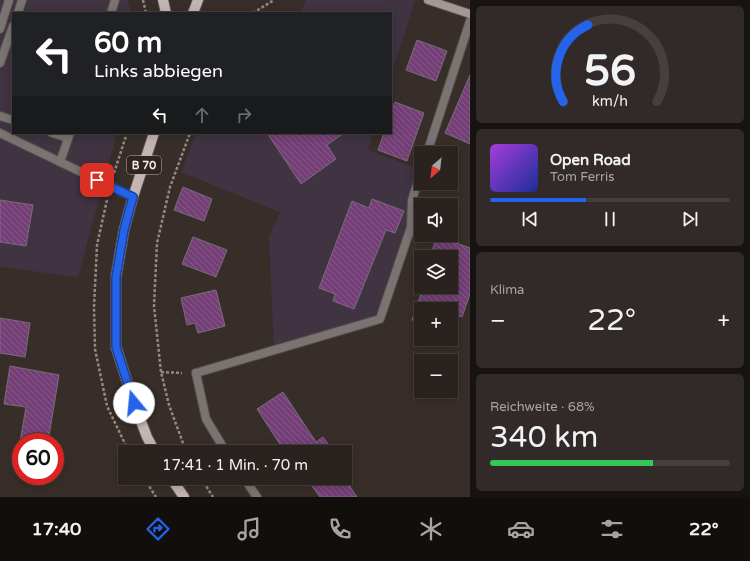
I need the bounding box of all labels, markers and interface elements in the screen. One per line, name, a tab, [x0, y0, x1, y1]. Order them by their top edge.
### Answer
text: 60 m	[94, 26, 162, 60]
icon: left	[28, 28, 80, 80]
text: 56	[584, 47, 636, 97]
text: Links abbiegen	[94, 60, 223, 82]
text: km/h	[592, 93, 628, 110]
icon: left	[149, 104, 171, 126]
icon: ahead	[191, 104, 213, 126]
icon: right	[233, 104, 255, 126]
north arrow	[414, 146, 458, 190]
map controls	[414, 146, 458, 398]
text: Open Road	[550, 151, 631, 169]
road number: B 70	[127, 156, 161, 174]
pin	[80, 163, 114, 197]
icon: arrive	[86, 169, 108, 191]
text: Tom Ferris	[550, 169, 614, 185]
button: sound	[414, 198, 458, 242]
icon: previous	[519, 208, 541, 230]
icon: pause	[599, 208, 621, 230]
icon: next	[679, 208, 701, 230]
button: layers	[414, 250, 458, 294]
text: Klima	[490, 282, 524, 298]
button: +	[414, 302, 458, 346]
text: 22°	[587, 302, 636, 339]
text: −	[490, 308, 506, 334]
text: +	[718, 308, 730, 334]
button: −	[414, 354, 458, 398]
position arrow	[113, 382, 155, 424]
text: Reichweite · 68%	[490, 399, 595, 415]
text: 340 km	[490, 419, 598, 456]
speed limit sign: 60	[12, 433, 64, 485]
text: 17:41 · 1 Min. · 70 m	[162, 456, 308, 474]
icon: directions	[144, 515, 172, 543]
icon: music	[235, 515, 263, 543]
icon: phone	[326, 515, 354, 543]
icon: climate	[417, 515, 445, 543]
icon: car	[507, 515, 535, 543]
icon: filters	[598, 515, 626, 543]
text: 17:40	[31, 518, 81, 540]
text: 22°	[689, 518, 719, 540]

